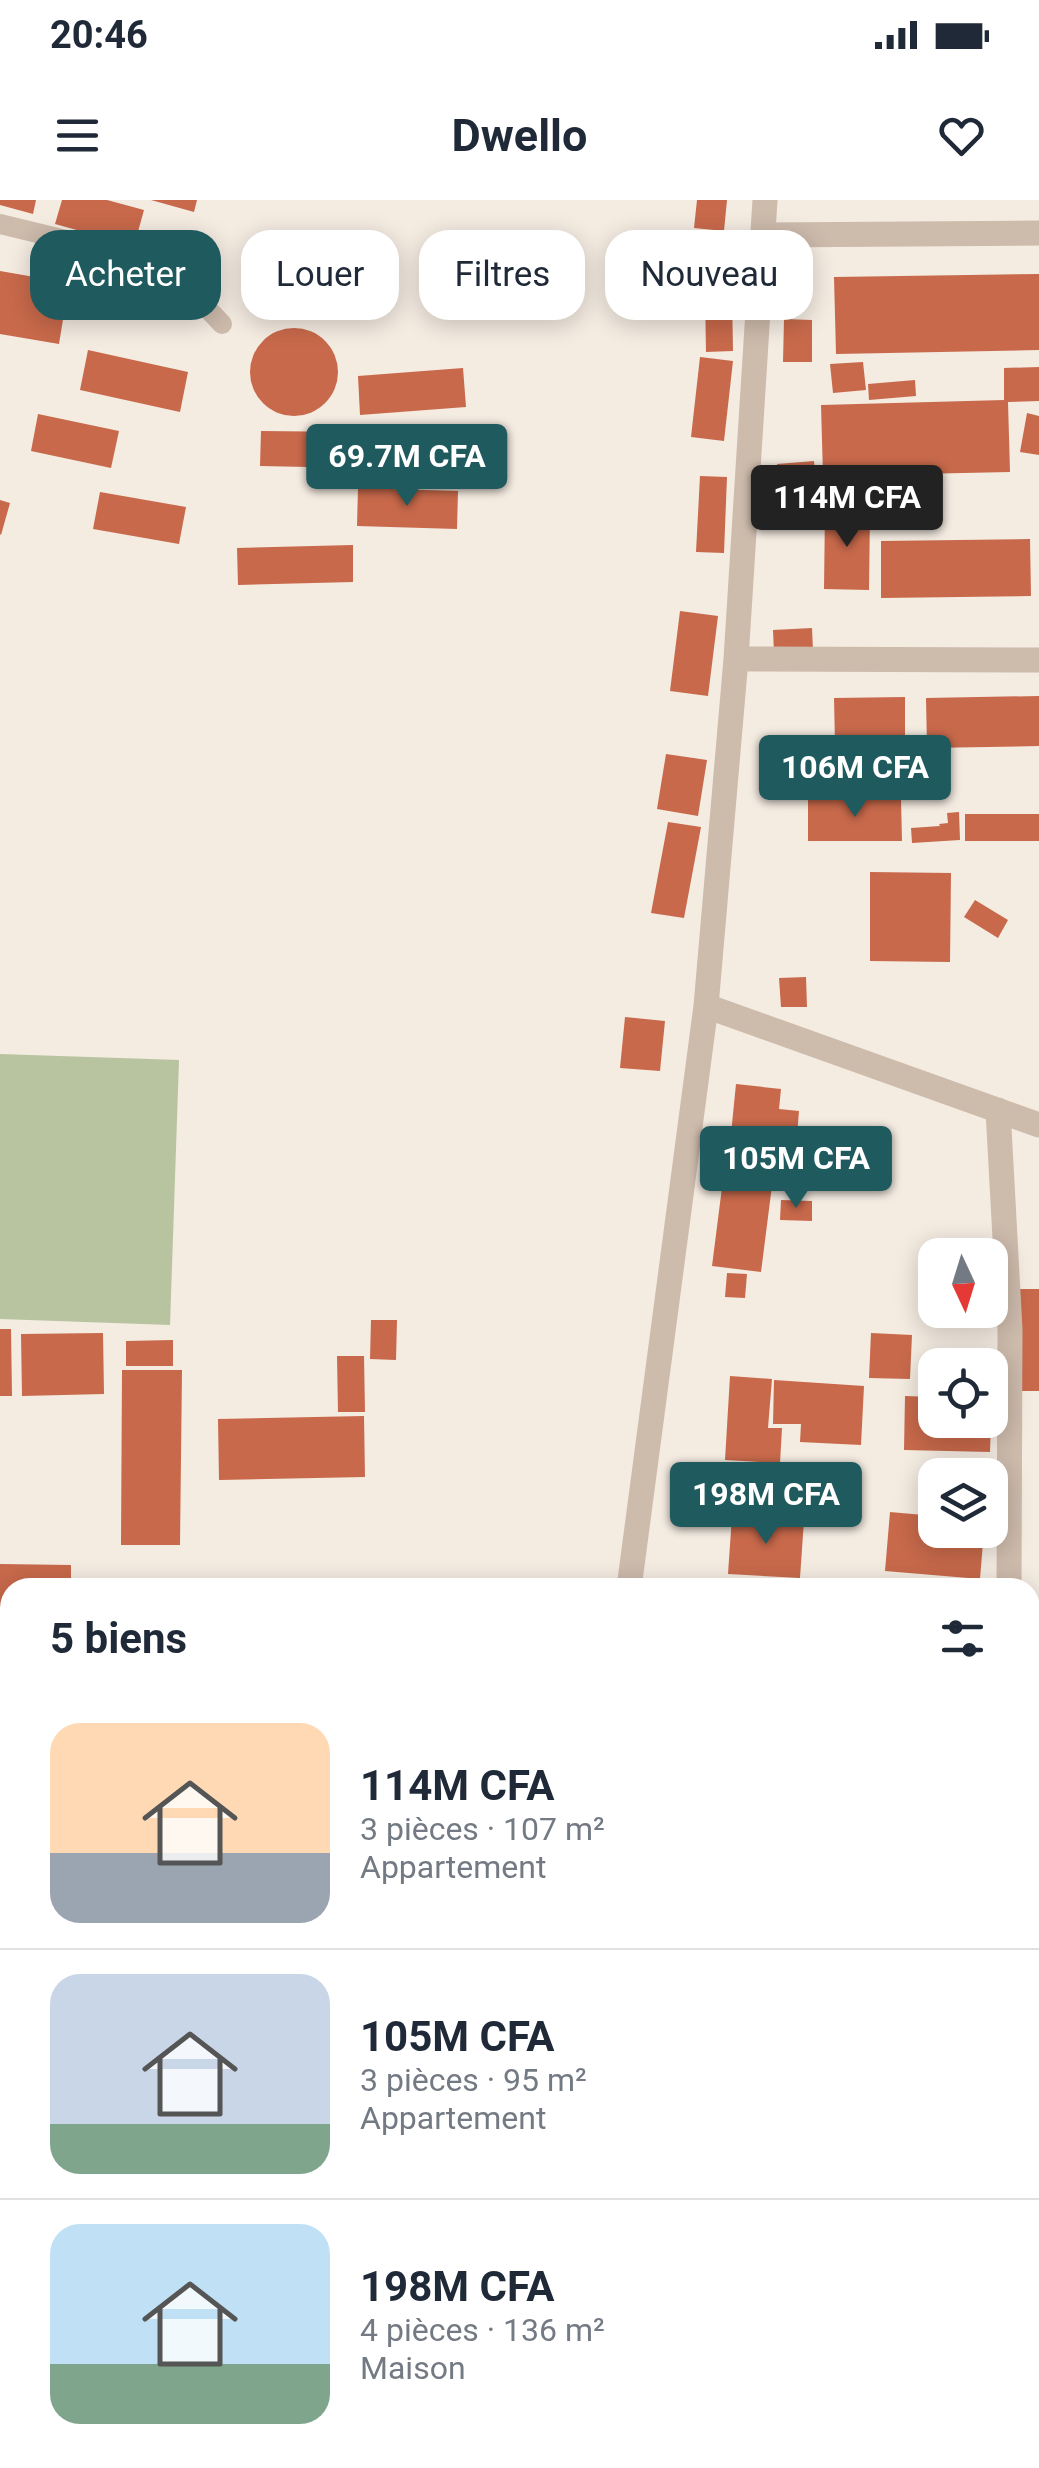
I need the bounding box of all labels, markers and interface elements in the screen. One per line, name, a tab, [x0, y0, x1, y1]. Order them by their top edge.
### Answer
text: 20:46	[50, 13, 148, 57]
icon: menu	[50, 108, 105, 163]
icon: heart	[934, 108, 989, 163]
text: Dwello	[452, 109, 587, 162]
chip: Acheter	[30, 230, 221, 320]
chip: Louer	[241, 230, 399, 320]
chip: Filtres	[419, 230, 585, 320]
chip: Nouveau	[605, 230, 813, 320]
pin: 69.7M CFA	[293, 424, 521, 509]
text: 69.7M CFA	[328, 437, 486, 475]
pin: 114M CFA	[744, 465, 950, 550]
text: 114M CFA	[773, 478, 921, 516]
pin: 106M CFA	[752, 735, 958, 820]
text: 106M CFA	[781, 748, 929, 786]
pin: 105M CFA	[693, 1126, 899, 1211]
text: 105M CFA	[722, 1139, 870, 1177]
north arrow	[918, 1238, 1008, 1328]
map controls	[918, 1238, 1008, 1548]
button: locate	[918, 1348, 1008, 1438]
button: layers	[918, 1458, 1008, 1548]
pin: 198M CFA	[663, 1462, 869, 1547]
text: 198M CFA	[692, 1475, 840, 1513]
icon: filters	[935, 1611, 990, 1666]
text: 5 biens	[50, 1614, 187, 1663]
text: 114M CFA	[360, 1761, 554, 1810]
icon: home	[130, 1763, 250, 1883]
text: 3 pièces · 107 m²	[360, 1810, 605, 1848]
text: Appartement	[360, 1848, 546, 1886]
text: 105M CFA	[360, 2012, 554, 2061]
icon: home	[130, 2014, 250, 2134]
text: 3 pièces · 95 m²	[360, 2061, 587, 2099]
text: Appartement	[360, 2099, 546, 2137]
text: 198M CFA	[360, 2262, 554, 2311]
icon: home	[130, 2264, 250, 2384]
text: 4 pièces · 136 m²	[360, 2311, 605, 2349]
text: Maison	[360, 2349, 466, 2387]

